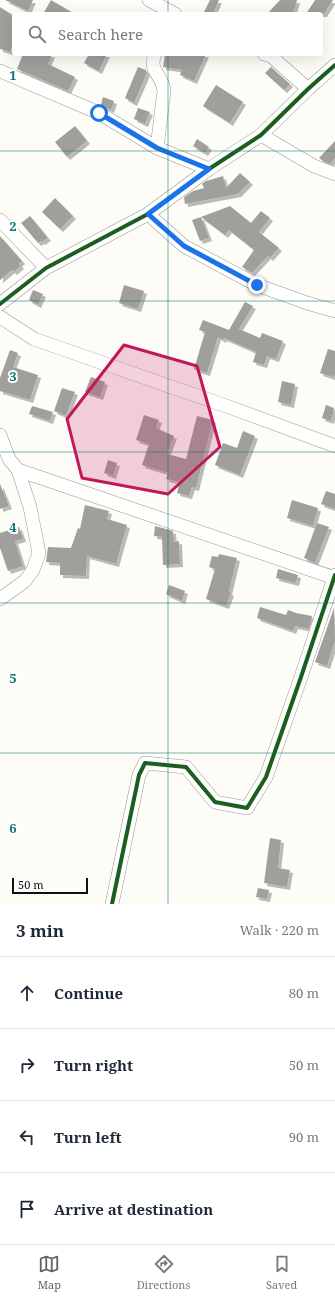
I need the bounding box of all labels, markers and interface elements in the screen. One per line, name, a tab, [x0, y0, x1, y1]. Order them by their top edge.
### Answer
search box	[12, 12, 323, 56]
icon: search	[26, 23, 48, 45]
text: Search here	[58, 24, 143, 44]
text: 1	[9, 66, 17, 84]
route start	[90, 104, 108, 122]
text: 2	[9, 217, 17, 235]
route end	[248, 276, 266, 294]
text: 3	[9, 367, 17, 385]
text: 4	[9, 518, 17, 536]
text: 5	[9, 669, 17, 687]
text: 6	[9, 819, 17, 837]
scale bar	[12, 876, 88, 895]
text: 50 m	[18, 877, 44, 892]
text: 3 min	[16, 919, 64, 942]
text: Walk · 220 m	[240, 921, 319, 939]
icon: ahead	[16, 982, 38, 1004]
text: Continue	[54, 983, 123, 1003]
text: 80 m	[289, 984, 319, 1002]
icon: right	[16, 1054, 38, 1076]
text: Turn right	[54, 1055, 133, 1075]
text: 50 m	[289, 1056, 319, 1074]
icon: left	[16, 1126, 38, 1148]
text: Turn left	[54, 1127, 122, 1147]
text: 90 m	[289, 1128, 319, 1146]
icon: arrive	[16, 1198, 38, 1220]
text: Arrive at destination	[54, 1199, 213, 1219]
tab: Map	[38, 1253, 61, 1292]
tab: Directions	[137, 1253, 190, 1292]
tab: Saved	[266, 1253, 297, 1292]

